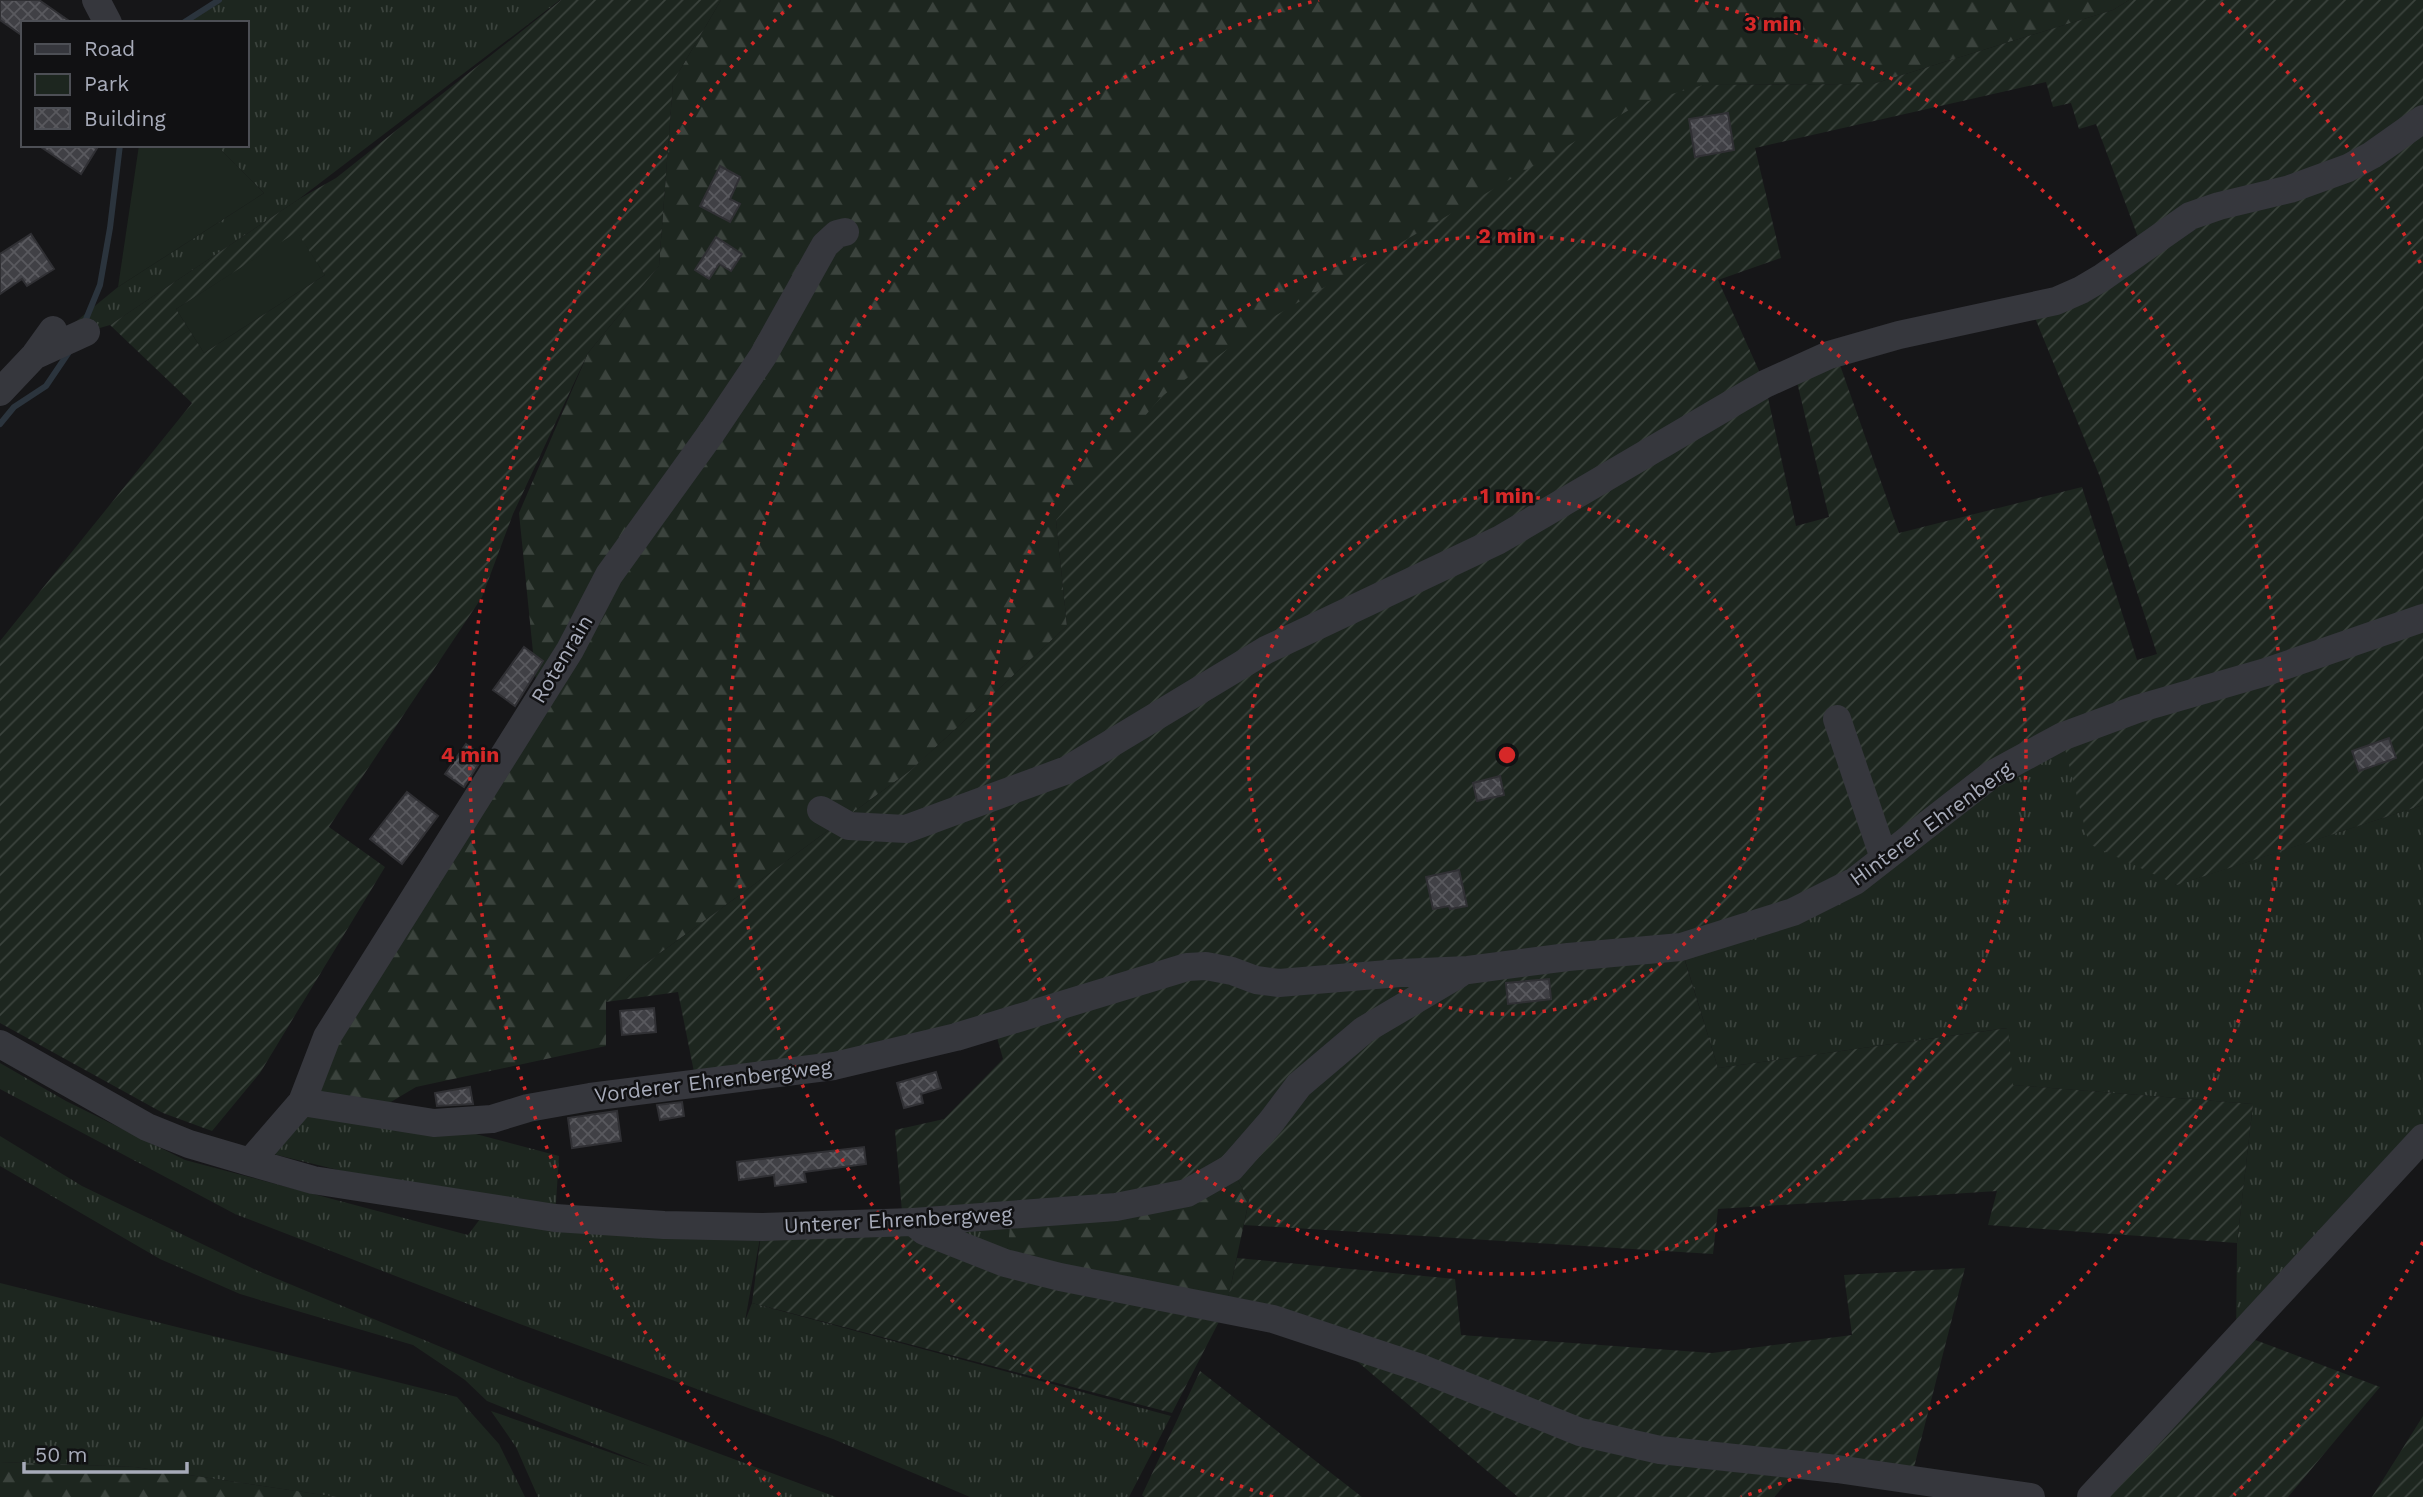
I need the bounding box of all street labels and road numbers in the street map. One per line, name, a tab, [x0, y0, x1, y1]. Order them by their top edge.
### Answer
street label: Rotenrain	[525, 610, 598, 707]
street label: Hinterer Ehrenberg	[1845, 756, 2017, 891]
street label: Vorderer Ehrenbergweg	[593, 1053, 834, 1107]
street label: Unterer Ehrenbergweg	[783, 1201, 1014, 1238]

